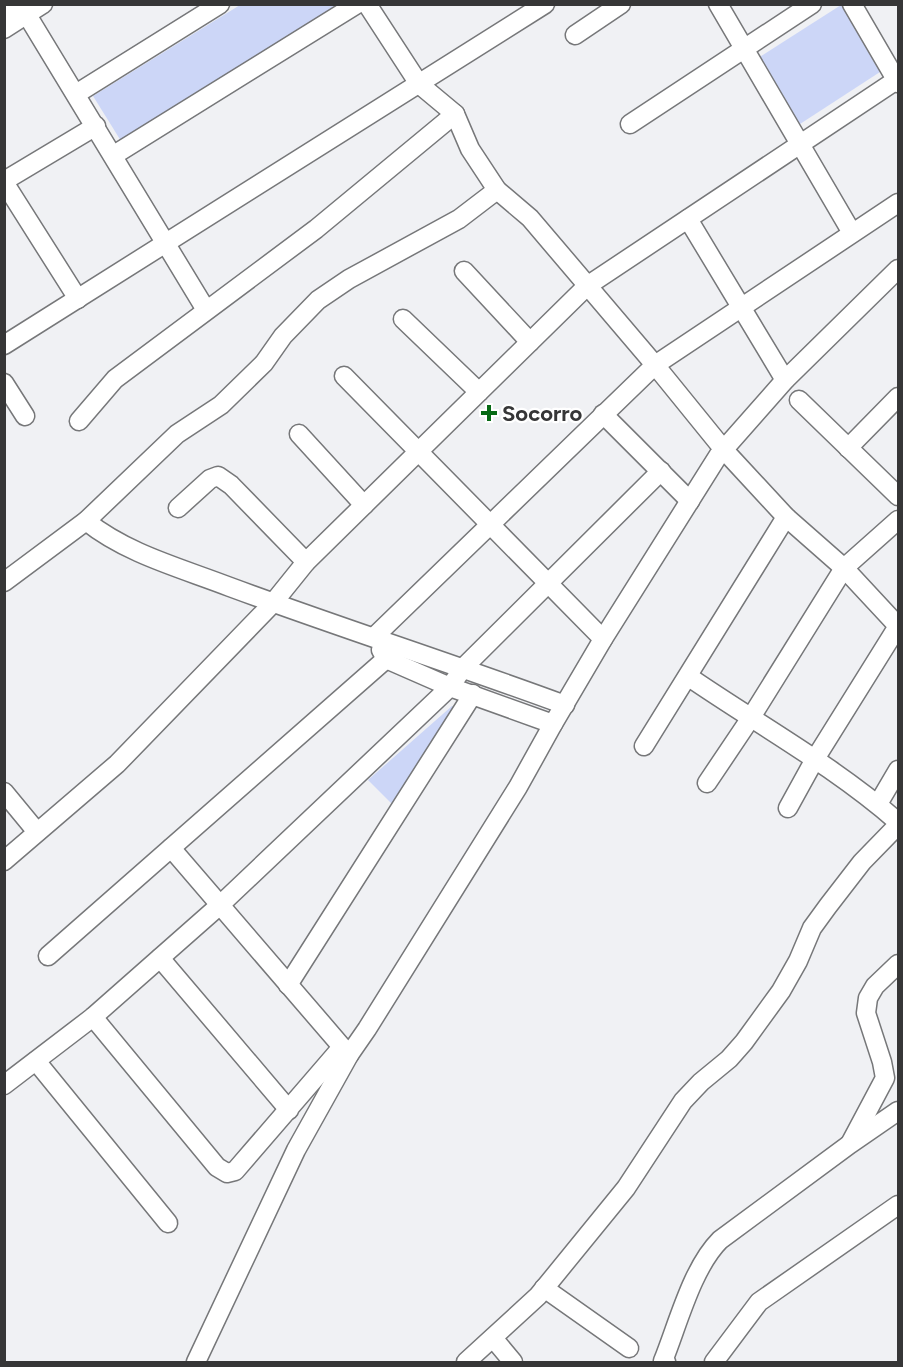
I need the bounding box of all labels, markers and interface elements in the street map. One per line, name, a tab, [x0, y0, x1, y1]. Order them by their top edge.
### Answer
place label: Socorro	[502, 400, 583, 427]
marker: Socorro	[480, 404, 498, 422]

